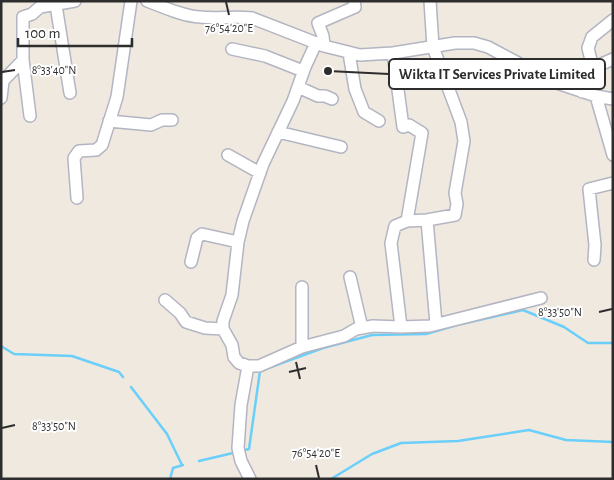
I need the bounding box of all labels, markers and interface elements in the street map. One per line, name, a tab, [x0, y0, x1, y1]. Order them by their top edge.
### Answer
scale bar	[18, 15, 131, 47]
text: 76°54'20"E	[205, 22, 253, 34]
text: 100 m	[25, 26, 60, 41]
callout: Wikta IT Services Private Limited	[389, 59, 605, 89]
text: 8°33'40"N	[32, 64, 76, 76]
text: Wikta IT Services Private Limited	[399, 67, 595, 82]
text: 8°33'50"N	[538, 306, 582, 318]
text: 8°33'50"N	[32, 420, 76, 432]
text: 76°54'20"E	[292, 447, 340, 459]

